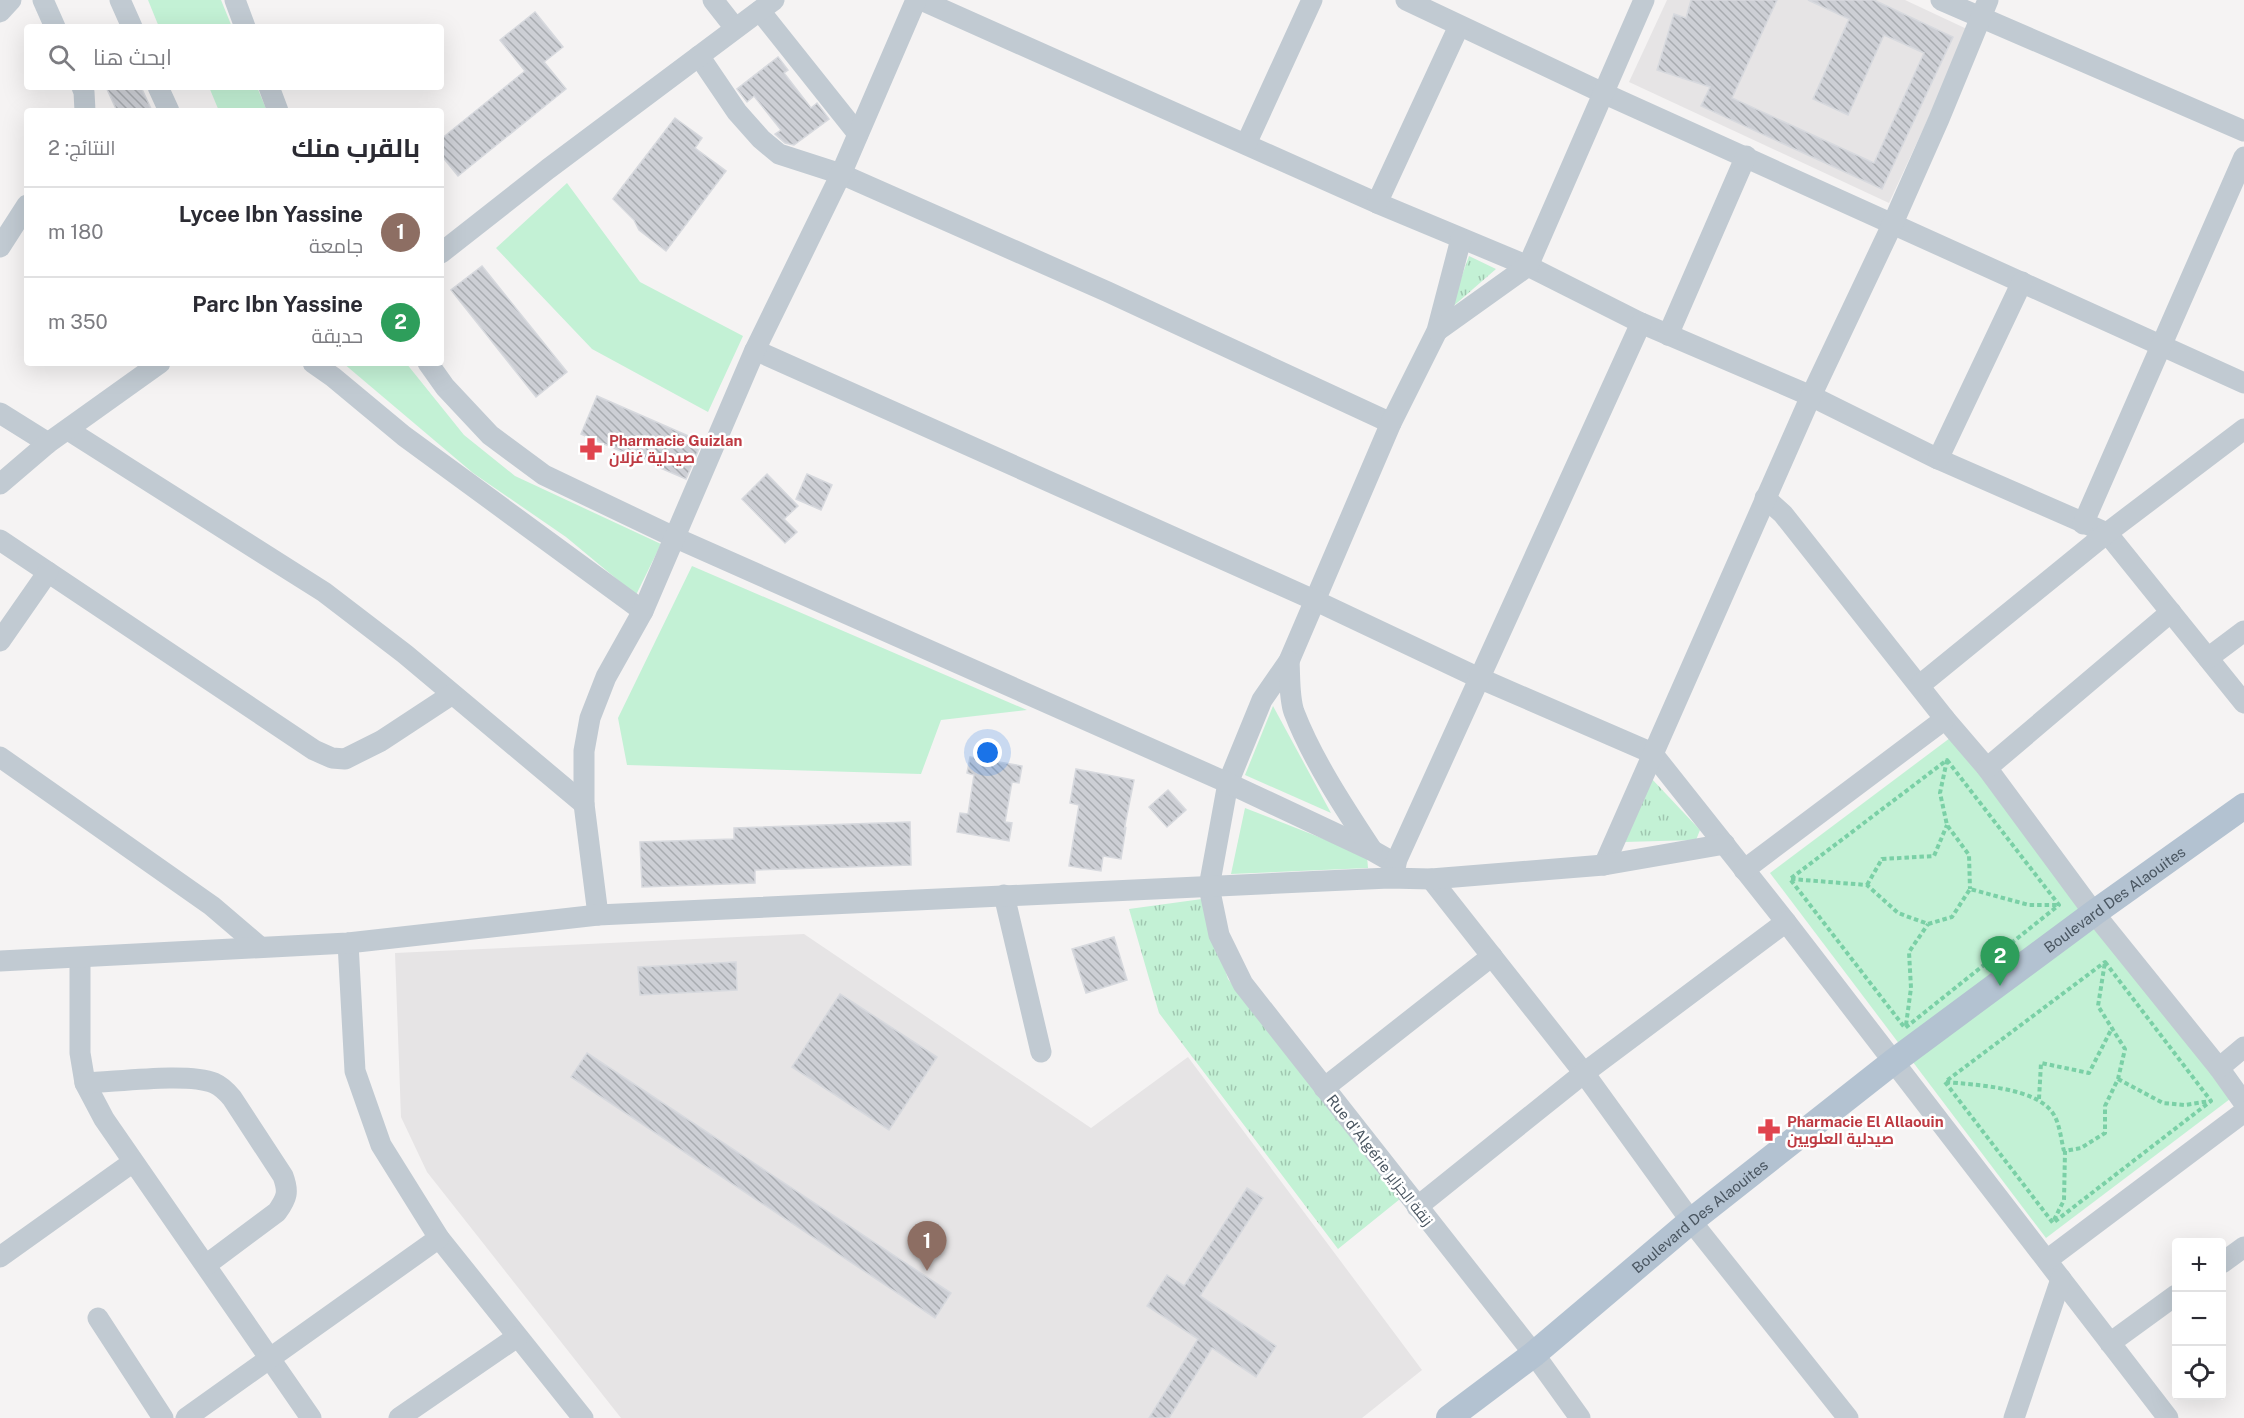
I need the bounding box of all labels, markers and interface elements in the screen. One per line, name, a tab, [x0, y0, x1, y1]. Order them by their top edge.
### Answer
search box	[24, 24, 444, 90]
icon: search	[45, 41, 78, 74]
text: ابحث هنا	[93, 44, 172, 70]
text: بالقرب منك	[291, 132, 420, 163]
text: النتائج: 2	[48, 136, 116, 160]
text: Lycee Ibn Yassine	[179, 201, 363, 227]
text: 180 m	[48, 220, 103, 244]
text: 1	[396, 220, 405, 244]
text: جامعة	[309, 234, 363, 258]
text: Parc Ibn Yassine	[192, 291, 363, 317]
text: 350 m	[48, 310, 108, 334]
text: 2	[394, 310, 407, 334]
text: حديقة	[312, 324, 363, 348]
place label: Pharmacie Guizlan صيدلية غزلان	[609, 432, 742, 467]
pharmacy icon: Pharmacie Guizlan صيدلية غزلان	[578, 436, 604, 462]
your location	[973, 738, 1002, 767]
street label: Boulevard Des Alaouites	[2040, 842, 2188, 956]
pin: 2	[1980, 936, 2020, 986]
street label: Rue d'Algérie زنقة الجزاير	[1323, 1091, 1437, 1230]
place label: Pharmacie El Allaouin صيدلية العلويين	[1787, 1113, 1944, 1148]
pharmacy icon: Pharmacie El Allaouin صيدلية العلويين	[1756, 1117, 1782, 1143]
street label: Boulevard Des Alaouites	[1628, 1156, 1771, 1276]
pin: 1	[908, 1222, 946, 1271]
map controls	[2172, 1238, 2226, 1400]
button: +	[2172, 1238, 2226, 1292]
button: −	[2172, 1292, 2226, 1346]
button: locate	[2172, 1346, 2226, 1400]

